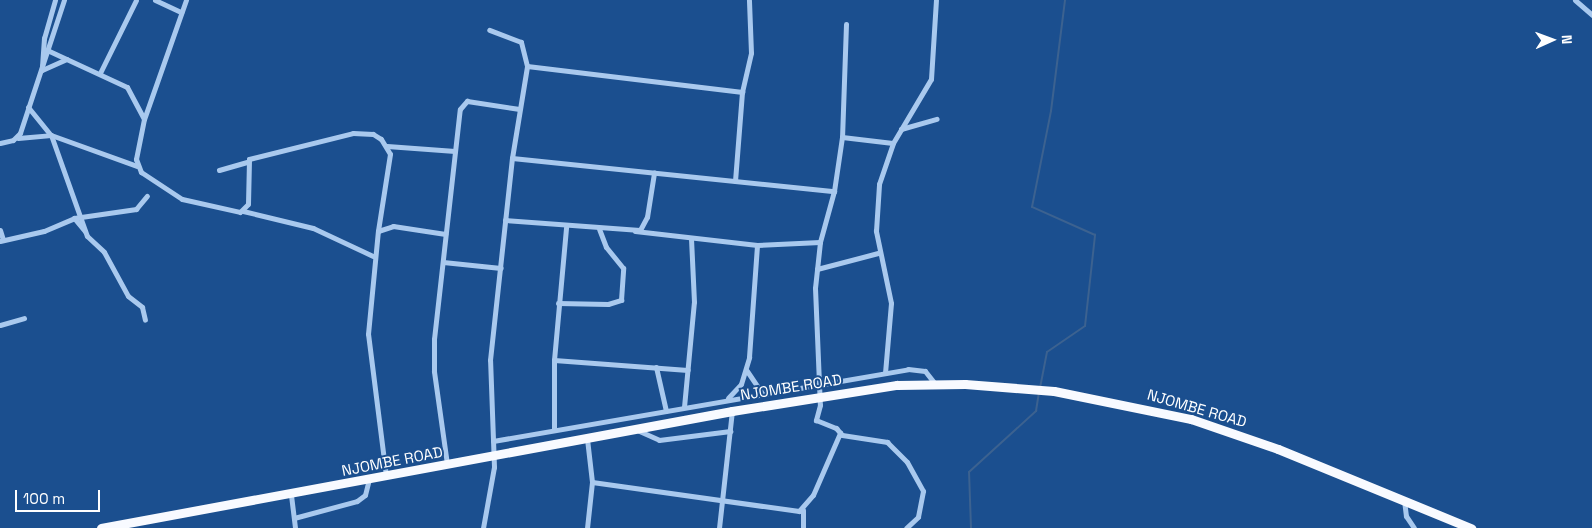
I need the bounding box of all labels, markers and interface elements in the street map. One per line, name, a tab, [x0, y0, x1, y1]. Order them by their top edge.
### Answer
north arrow	[1527, 15, 1577, 65]
text: N	[1558, 34, 1576, 44]
street label: NJOMBE ROAD	[739, 370, 843, 404]
street label: NJOMBE ROAD	[1145, 385, 1249, 431]
street label: NJOMBE ROAD	[340, 442, 444, 480]
scale bar	[18, 480, 102, 512]
text: 100 m	[23, 489, 65, 508]

